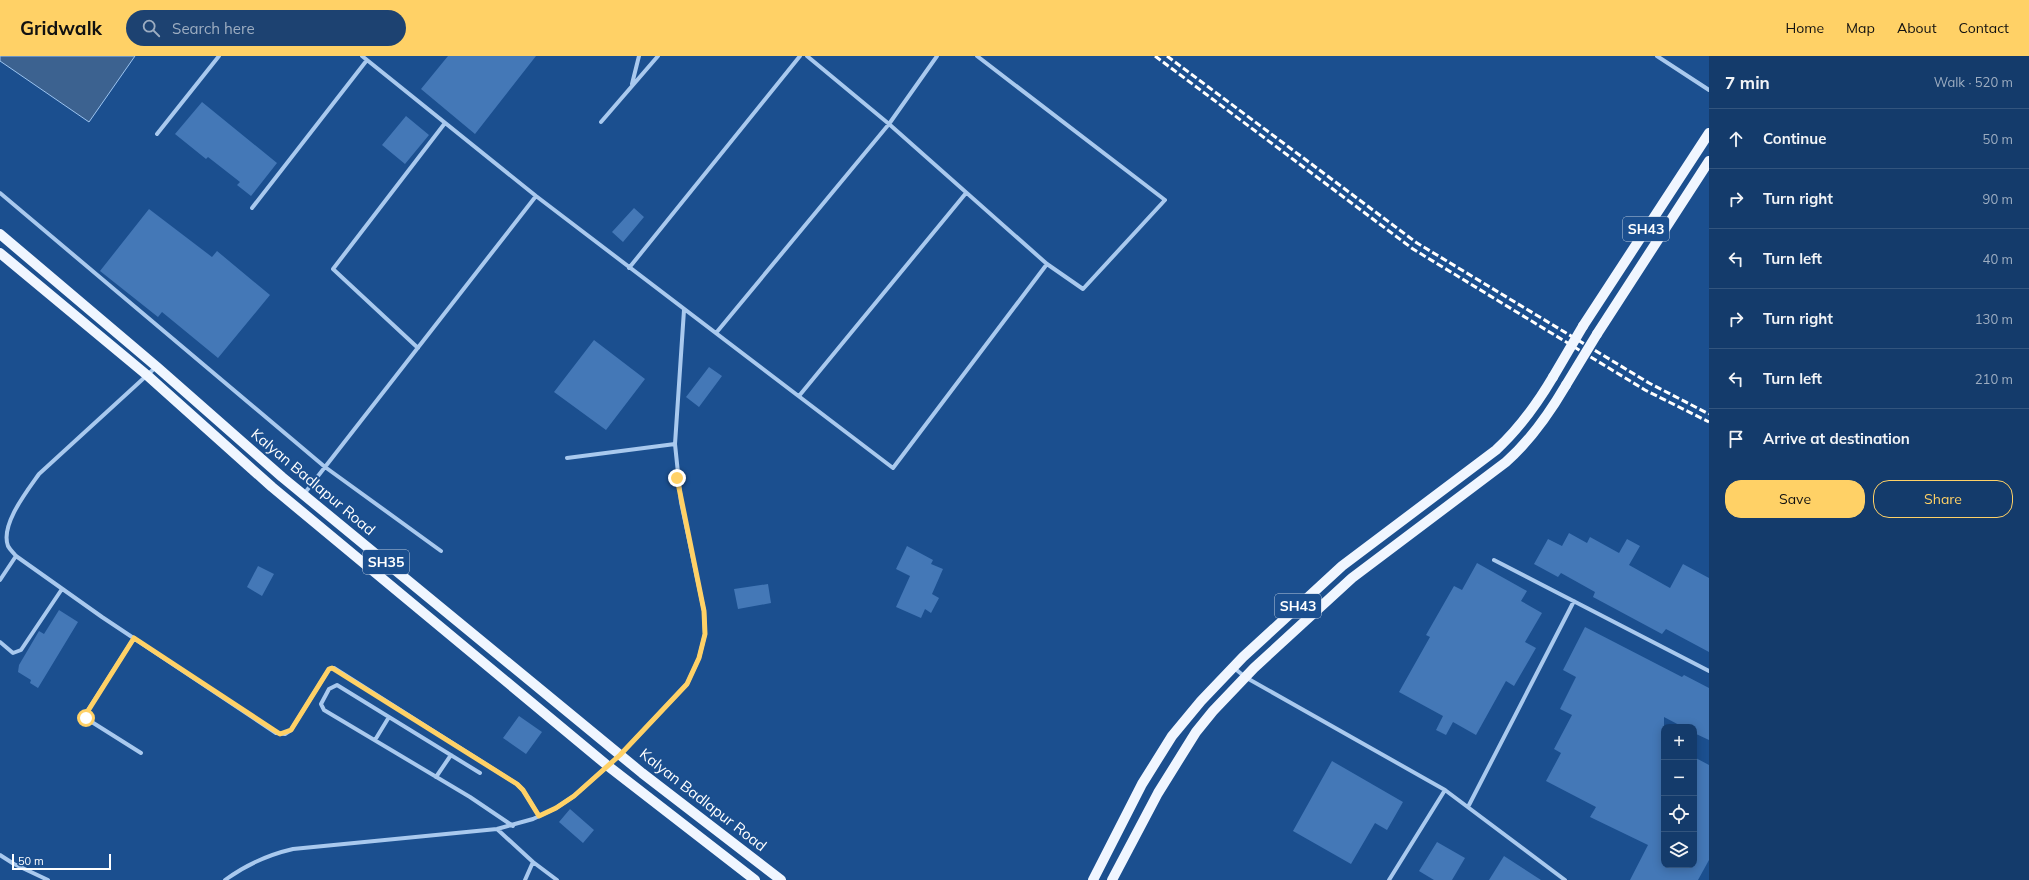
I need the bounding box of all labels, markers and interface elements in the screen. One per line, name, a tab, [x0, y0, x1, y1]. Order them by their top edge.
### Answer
search box	[126, 10, 406, 46]
text: Gridwalk	[20, 16, 102, 40]
icon: search	[140, 17, 162, 39]
text: Search here	[172, 19, 255, 38]
text: Home	[1785, 19, 1824, 37]
text: Map	[1846, 19, 1875, 37]
text: About	[1897, 19, 1937, 37]
text: Contact	[1959, 19, 2009, 37]
text: 7 min	[1725, 72, 1770, 93]
text: Walk · 520 m	[1934, 74, 2013, 90]
icon: ahead	[1725, 128, 1747, 150]
text: Continue	[1763, 129, 1826, 148]
text: 50 m	[1983, 131, 2013, 147]
icon: right	[1725, 188, 1747, 210]
text: Turn right	[1763, 189, 1833, 208]
text: 90 m	[1983, 191, 2013, 207]
road number: SH43	[1623, 217, 1669, 241]
icon: left	[1725, 248, 1747, 270]
text: Turn left	[1763, 249, 1822, 268]
text: 40 m	[1983, 251, 2013, 267]
icon: right	[1725, 308, 1747, 330]
text: Turn right	[1763, 309, 1833, 328]
text: 130 m	[1975, 311, 2013, 327]
icon: left	[1725, 368, 1747, 390]
text: Turn left	[1763, 369, 1822, 388]
text: 210 m	[1975, 371, 2013, 387]
street label: Kalyan Badlapur Road	[247, 424, 379, 539]
icon: arrive	[1725, 428, 1747, 450]
text: Arrive at destination	[1763, 429, 1910, 448]
route end	[668, 469, 686, 487]
button: Save	[1725, 480, 1865, 518]
button: Share	[1873, 480, 2013, 518]
road number: SH35	[363, 550, 409, 574]
road number: SH43	[1275, 594, 1321, 618]
route start	[77, 709, 95, 727]
map controls	[1661, 724, 1697, 868]
button: +	[1661, 724, 1697, 760]
street label: Kalyan Badlapur Road	[636, 744, 771, 855]
button: −	[1661, 760, 1697, 796]
button: locate	[1661, 796, 1697, 832]
button: layers	[1661, 832, 1697, 868]
scale bar	[12, 852, 111, 871]
text: 50 m	[18, 854, 44, 868]

